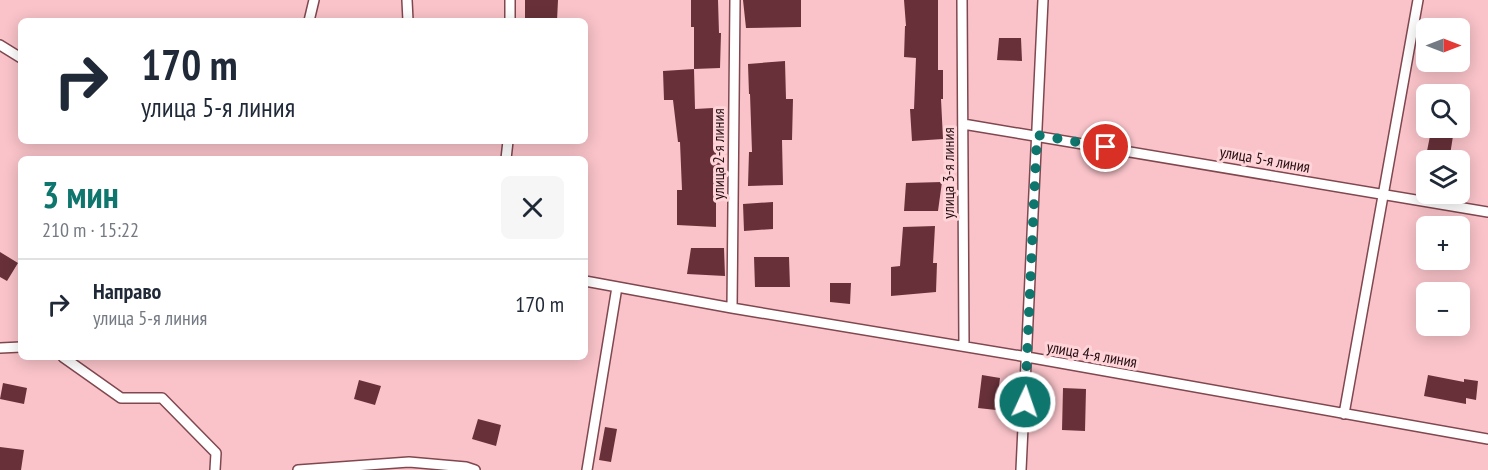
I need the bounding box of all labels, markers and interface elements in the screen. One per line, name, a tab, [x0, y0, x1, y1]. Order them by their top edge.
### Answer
north arrow	[1416, 18, 1470, 72]
map controls	[1416, 18, 1470, 336]
text: 170 m	[141, 37, 238, 92]
icon: right	[42, 42, 120, 120]
button: search	[1416, 84, 1470, 138]
text: улица 5-я линия	[141, 90, 295, 124]
street label: улица 2-я линия	[708, 108, 728, 200]
pin	[1080, 121, 1131, 172]
street label: улица 3-я линия	[938, 127, 958, 219]
icon: arrive	[1089, 130, 1122, 163]
street label: улица 5-я линия	[1218, 141, 1312, 177]
button: layers	[1416, 150, 1470, 204]
text: 3 мин	[42, 171, 119, 218]
button: close	[501, 176, 564, 239]
button: +	[1416, 216, 1470, 270]
text: 210 m · 15:22	[42, 217, 139, 243]
text: Направо	[93, 277, 161, 305]
button: −	[1416, 282, 1470, 336]
icon: right	[42, 288, 75, 321]
text: 170 m	[515, 290, 564, 318]
text: улица 5-я линия	[93, 305, 207, 331]
street label: улица 4-я линия	[1045, 336, 1139, 372]
position arrow	[993, 370, 1057, 434]

